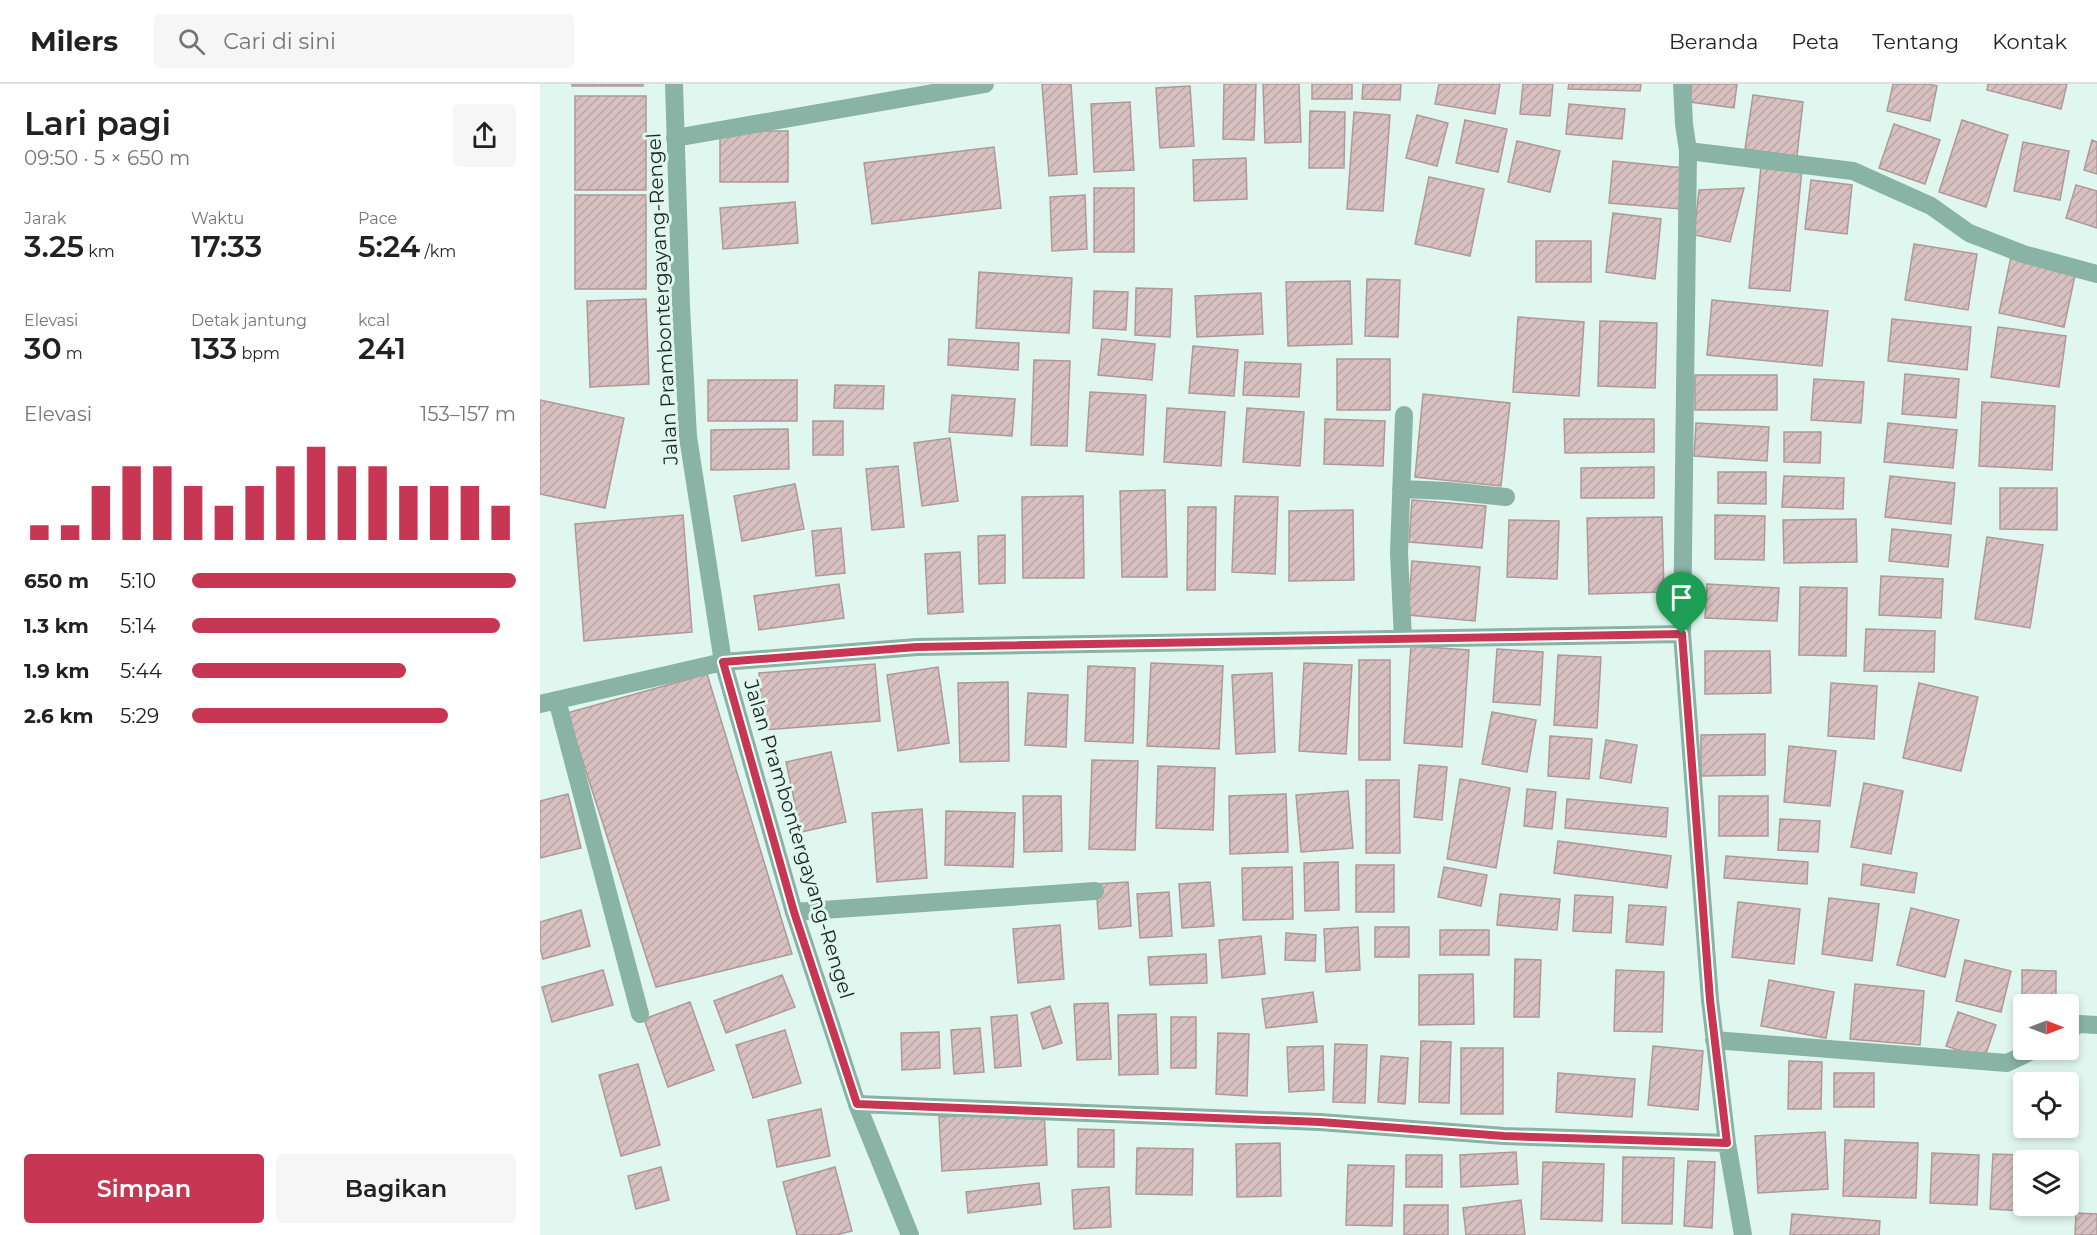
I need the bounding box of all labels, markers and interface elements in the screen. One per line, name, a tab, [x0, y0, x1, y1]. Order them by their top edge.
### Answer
search box	[154, 14, 574, 68]
text: Milers	[30, 24, 118, 58]
icon: search	[175, 25, 208, 58]
text: Cari di sini	[223, 28, 336, 55]
text: Beranda	[1669, 29, 1758, 54]
text: Peta	[1791, 29, 1839, 54]
text: Tentang	[1872, 29, 1959, 54]
text: Kontak	[1992, 29, 2067, 54]
text: Lari pagi	[24, 103, 171, 143]
button: share	[453, 104, 516, 167]
street label: Jalan Prambontergayang-Rengel	[641, 132, 683, 467]
text: 09:50 · 5 × 650 m	[24, 146, 190, 170]
text: Jarak	[24, 209, 66, 228]
text: Waktu	[191, 209, 244, 228]
text: Pace	[358, 209, 397, 228]
text: 3.25	[24, 228, 84, 265]
text: 17:33	[191, 228, 262, 265]
text: 5:24	[358, 228, 420, 265]
text: km	[84, 242, 115, 261]
text: /km	[420, 242, 456, 261]
text: Elevasi	[24, 311, 78, 330]
text: Detak jantung	[191, 311, 307, 330]
text: kcal	[358, 311, 390, 330]
text: 30	[24, 330, 62, 367]
text: 133	[191, 330, 237, 367]
text: 241	[358, 330, 406, 367]
text: m	[62, 344, 83, 363]
text: bpm	[237, 344, 280, 363]
text: Elevasi	[24, 402, 92, 426]
text: 153–157 m	[420, 402, 516, 426]
text: 650 m	[24, 569, 89, 593]
text: 5:10	[120, 569, 156, 593]
pin	[1656, 572, 1707, 634]
icon: arrive	[1665, 581, 1698, 614]
text: 1.3 km	[24, 614, 89, 638]
text: 5:14	[120, 614, 156, 638]
text: 1.9 km	[24, 659, 90, 683]
text: 5:44	[120, 659, 162, 683]
street label: Jalan Prambontergayang-Rengel	[739, 676, 859, 1002]
text: 2.6 km	[24, 704, 93, 728]
text: 5:29	[120, 704, 159, 728]
north arrow	[2013, 994, 2079, 1060]
map controls	[2013, 994, 2079, 1216]
button: locate	[2013, 1072, 2079, 1138]
button: layers	[2013, 1150, 2079, 1216]
button: Simpan	[24, 1154, 264, 1223]
button: Bagikan	[276, 1154, 516, 1223]

